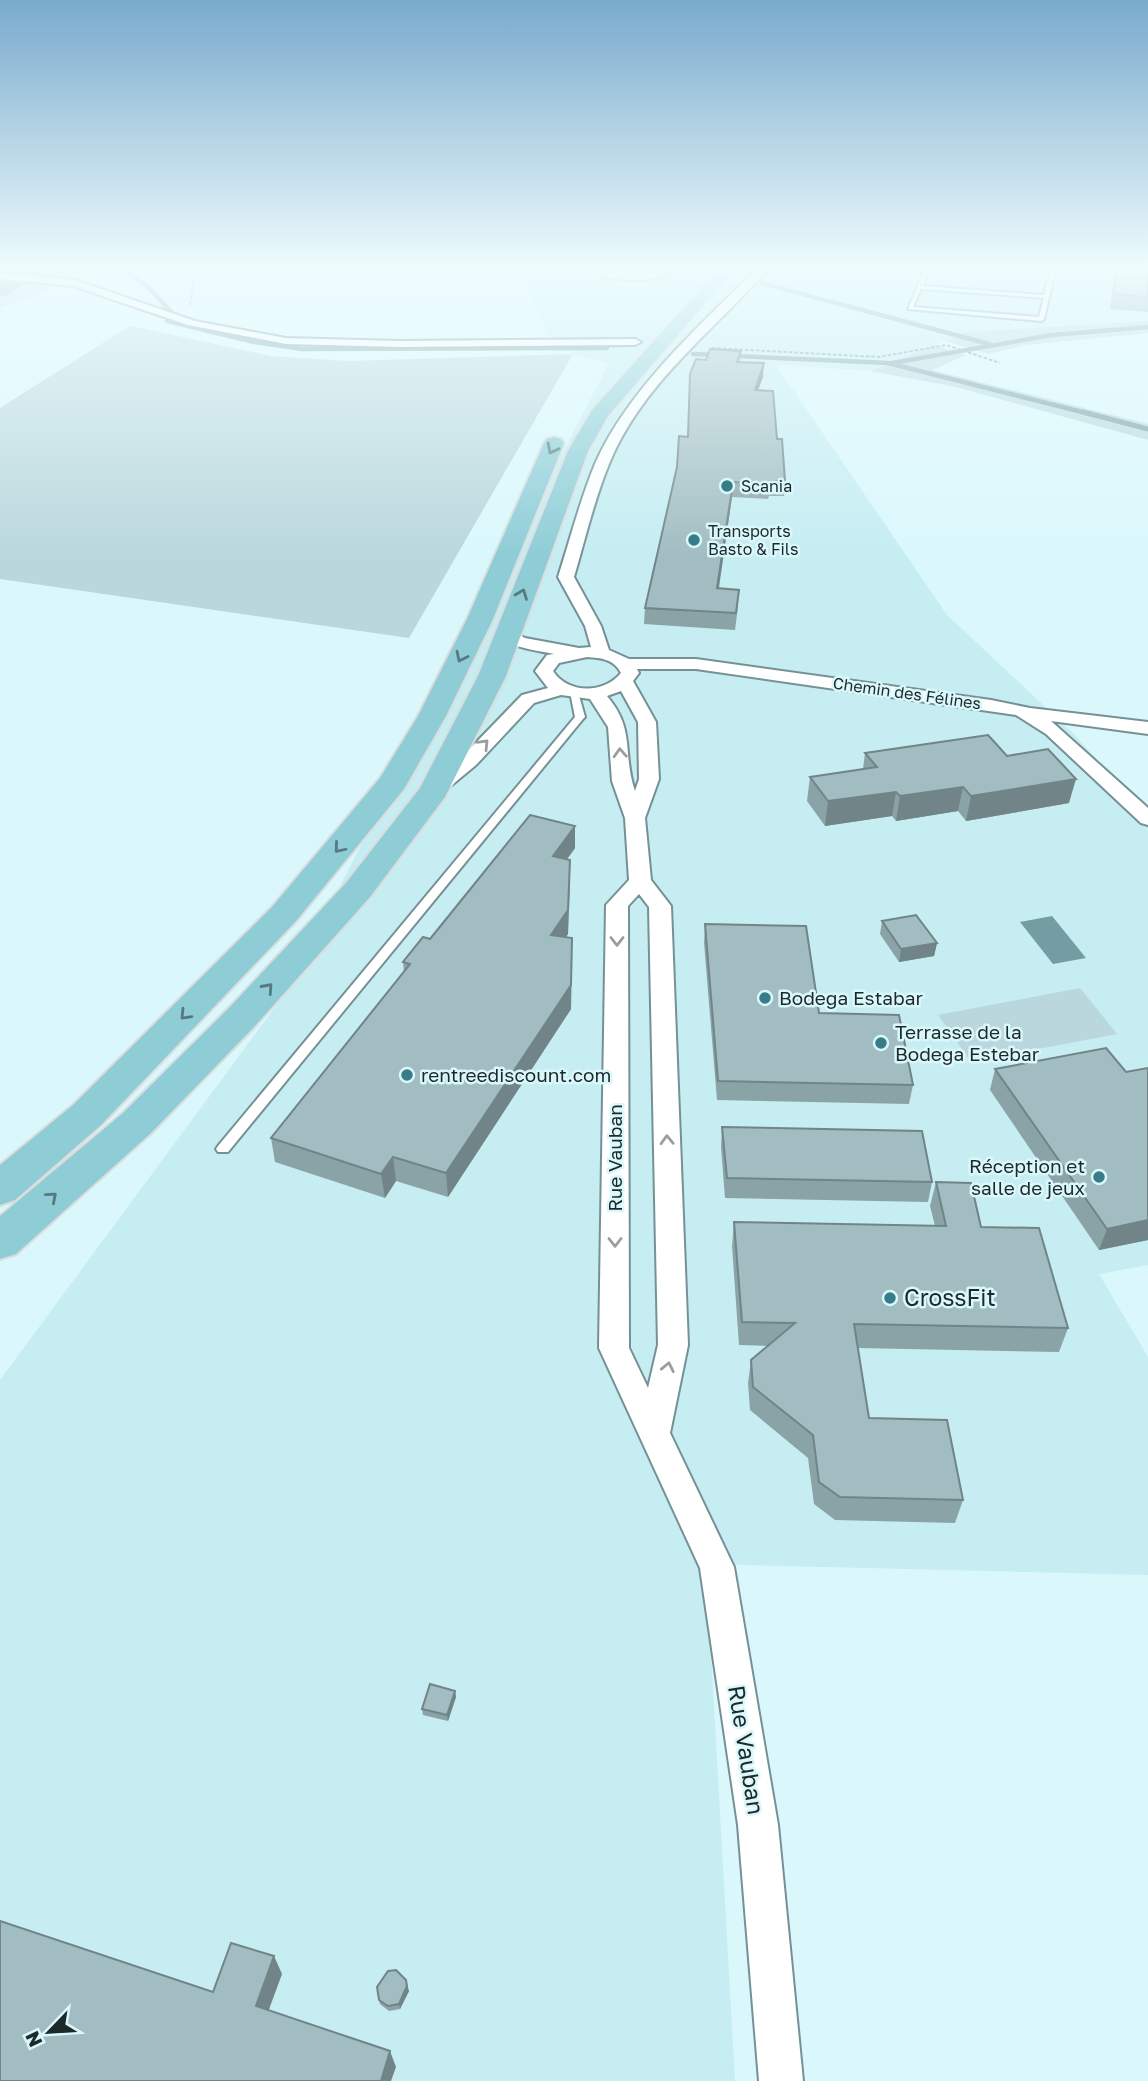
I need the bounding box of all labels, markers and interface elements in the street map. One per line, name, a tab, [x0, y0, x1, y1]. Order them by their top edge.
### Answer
one-way arrow	[546, 442, 560, 454]
place label: Scania	[741, 476, 792, 496]
marker: Scania	[719, 478, 735, 494]
place label: Transports Basto & Fils	[708, 521, 798, 559]
marker: Transports Basto & Fils	[686, 532, 702, 548]
one-way arrow	[514, 589, 528, 601]
one-way arrow	[455, 650, 469, 662]
street label: Chemin des Félines	[832, 673, 982, 713]
one-way arrow	[476, 739, 489, 752]
one-way arrow	[613, 747, 628, 758]
one-way arrow	[334, 840, 347, 853]
one-way arrow	[609, 936, 625, 946]
one-way arrow	[260, 983, 272, 996]
place label: Bodega Estabar	[779, 986, 923, 1009]
marker: Bodega Estabar	[757, 990, 773, 1006]
one-way arrow	[180, 1007, 193, 1020]
place label: Terrasse de la Bodega Estebar	[895, 1020, 1040, 1065]
marker: Terrasse de la Bodega Estebar	[873, 1035, 889, 1051]
place label: rentreediscount.com	[421, 1063, 611, 1086]
marker: rentreediscount.com	[399, 1067, 415, 1083]
street label: Rue Vauban	[603, 1104, 626, 1212]
one-way arrow	[659, 1134, 674, 1145]
place label: Réception et salle de jeux	[969, 1154, 1085, 1199]
marker: Réception et salle de jeux	[1091, 1169, 1107, 1185]
one-way arrow	[43, 1193, 56, 1205]
one-way arrow	[607, 1236, 622, 1247]
place label: CrossFit	[904, 1283, 996, 1311]
marker: CrossFit	[882, 1290, 898, 1306]
one-way arrow	[660, 1361, 675, 1373]
street label: Rue Vauban	[723, 1683, 771, 1816]
north arrow	[14, 1997, 84, 2067]
text: N	[20, 2028, 47, 2051]

